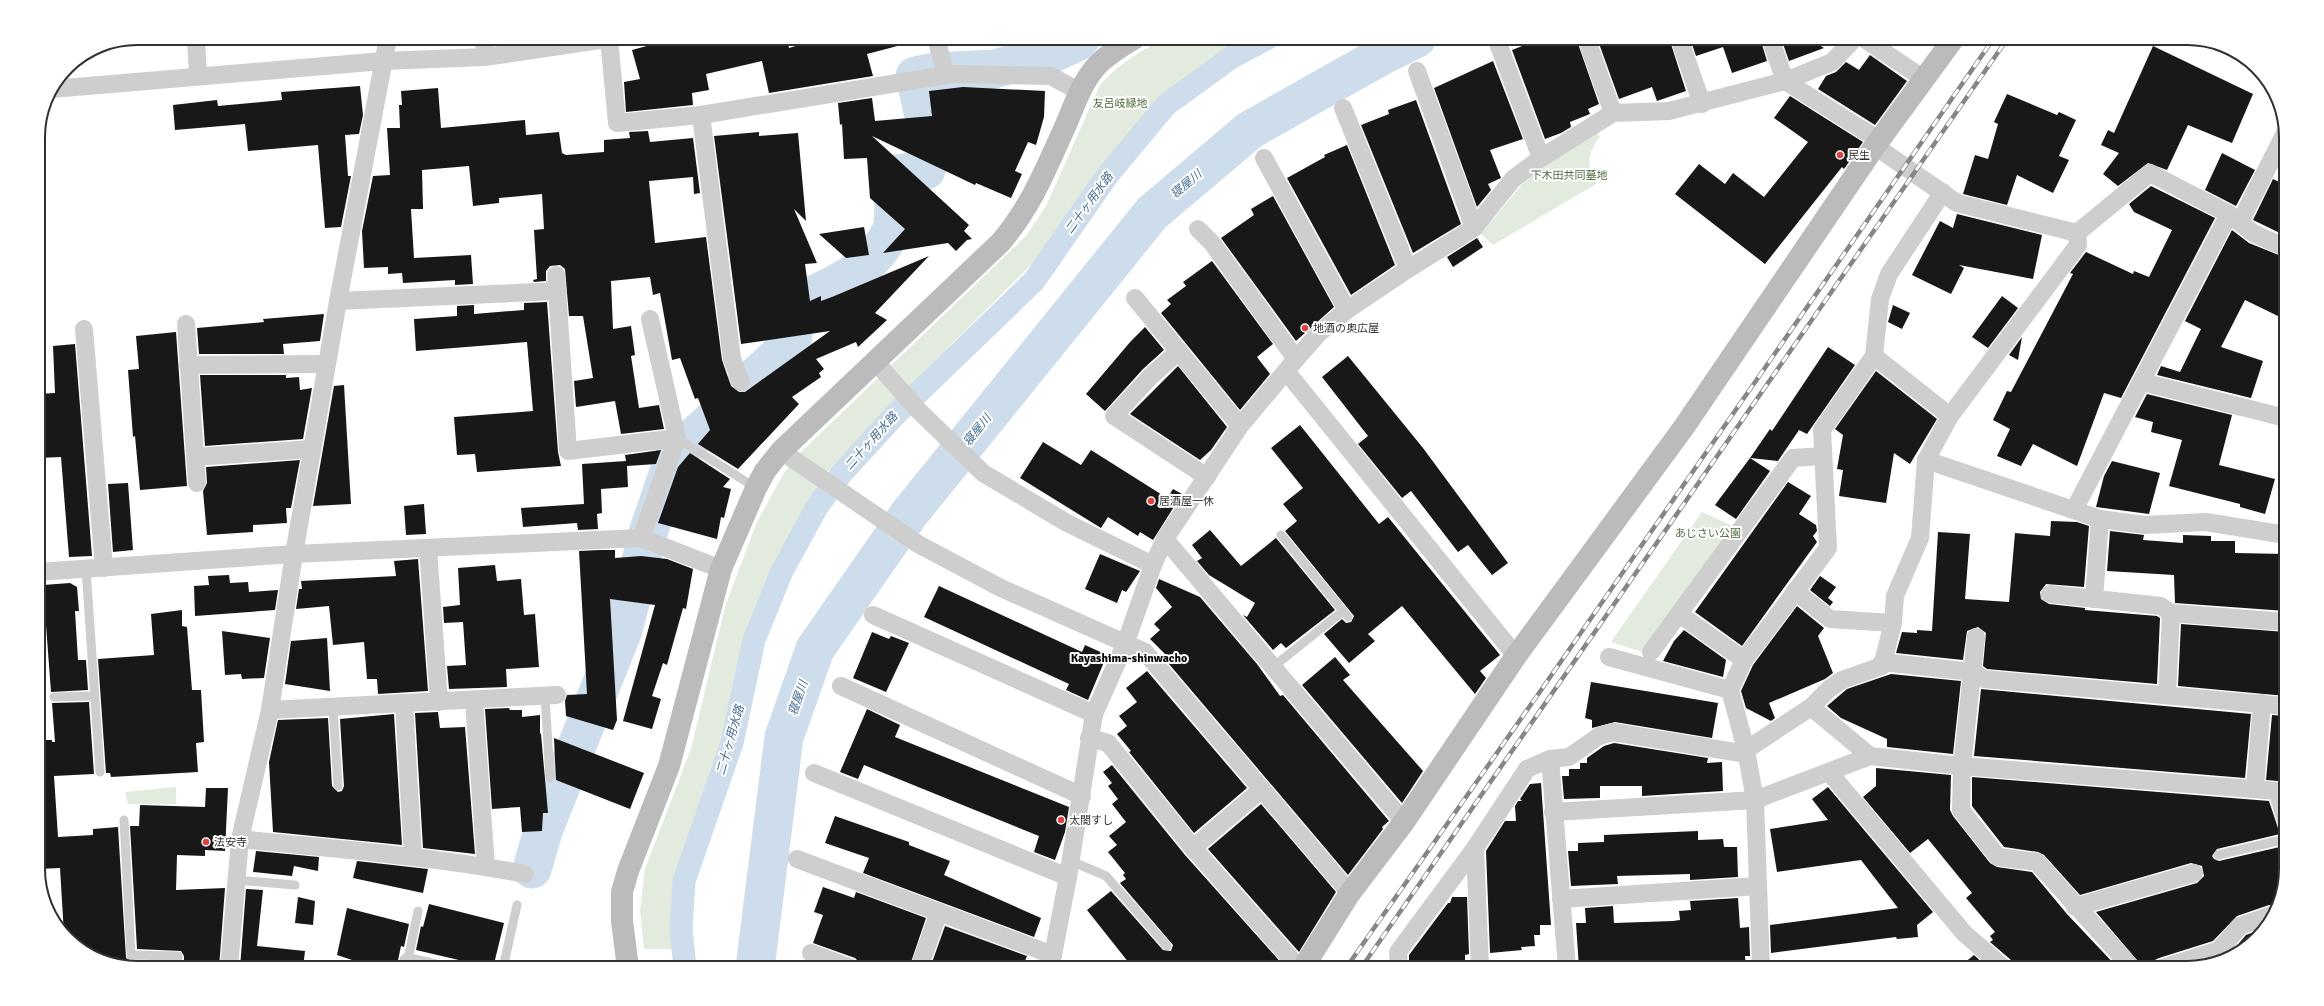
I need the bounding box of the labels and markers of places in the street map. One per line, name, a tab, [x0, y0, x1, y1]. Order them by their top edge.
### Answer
place label: 民生	[1848, 149, 1870, 162]
marker: 民生	[1835, 150, 1845, 160]
place label: 地酒の奥広屋	[1313, 322, 1379, 335]
marker: 地酒の奥広屋	[1300, 323, 1310, 333]
place label: 居酒屋一休	[1159, 495, 1214, 508]
marker: 居酒屋一休	[1146, 496, 1156, 506]
place label: 太閤すし	[1069, 814, 1113, 827]
marker: 太閤すし	[1056, 815, 1066, 825]
place label: 法安寺	[214, 836, 247, 849]
marker: 法安寺	[201, 837, 211, 847]

